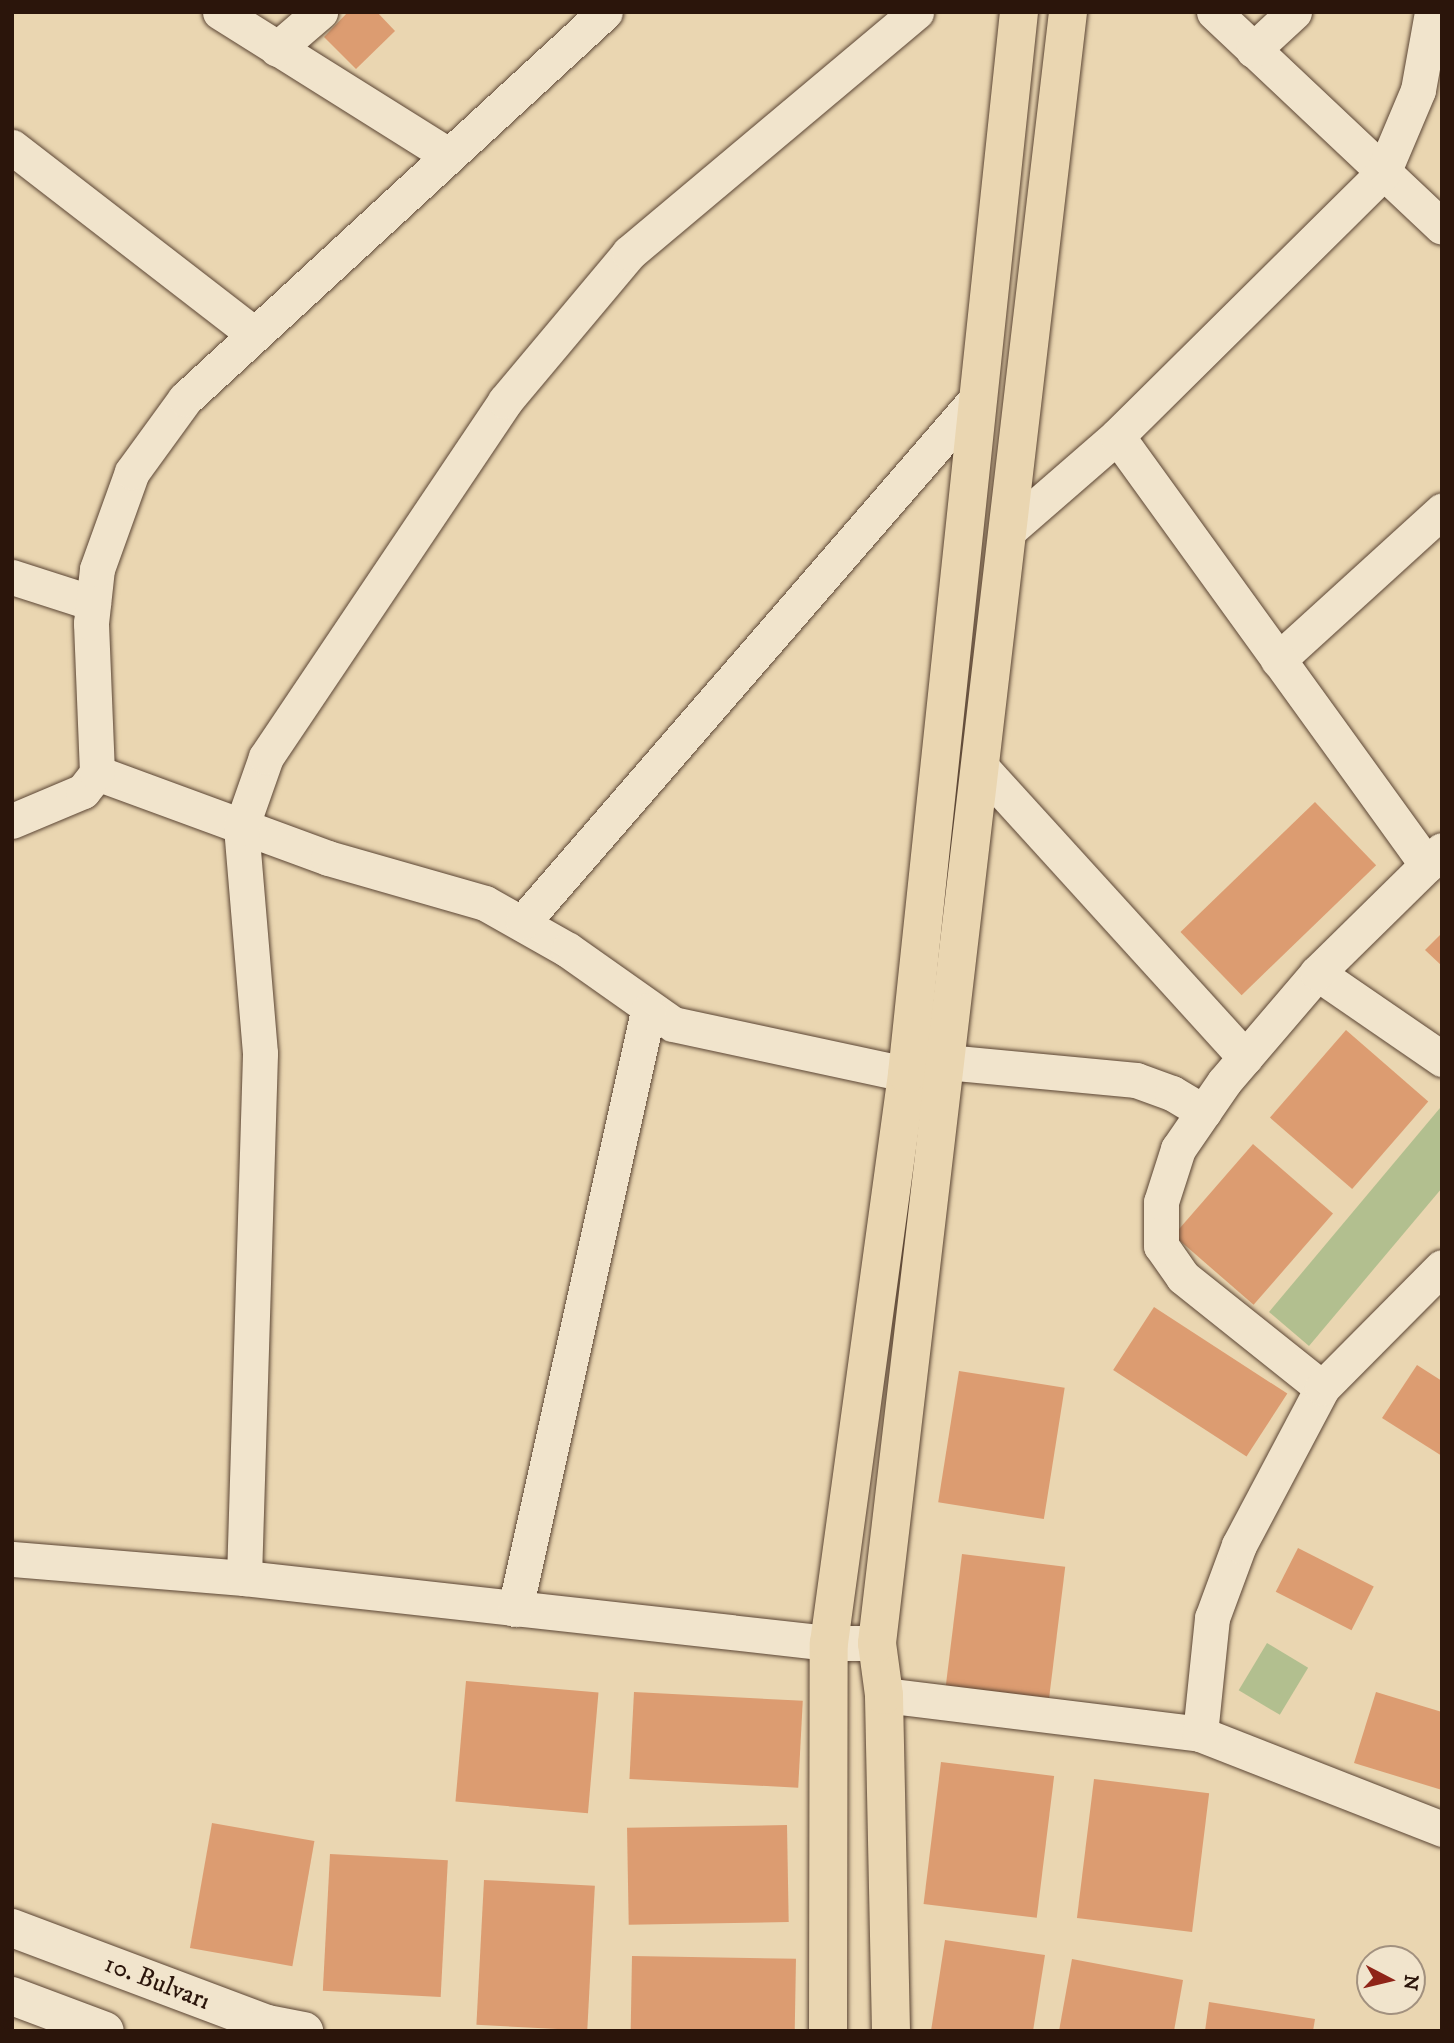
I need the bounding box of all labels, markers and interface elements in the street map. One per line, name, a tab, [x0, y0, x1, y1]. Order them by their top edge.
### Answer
north arrow	[1356, 1945, 1426, 2015]
street label: 10. Bulvarı	[100, 1949, 214, 2017]
text: N	[1398, 1973, 1423, 1992]

